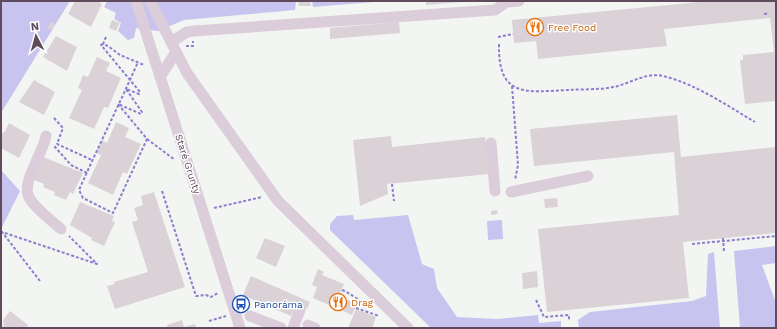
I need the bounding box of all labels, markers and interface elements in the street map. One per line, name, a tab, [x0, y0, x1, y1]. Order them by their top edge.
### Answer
north arrow	[16, 16, 56, 56]
restaurant icon: Free Food	[525, 17, 545, 37]
text: N	[30, 20, 40, 33]
place label: Free Food	[548, 22, 596, 33]
street label: Staré Grunty	[173, 133, 203, 196]
restaurant icon: Drag	[328, 292, 348, 312]
bus stop icon: Panoráma	[231, 294, 251, 314]
place label: Drag	[351, 297, 374, 308]
place label: Panoráma	[254, 299, 303, 310]

